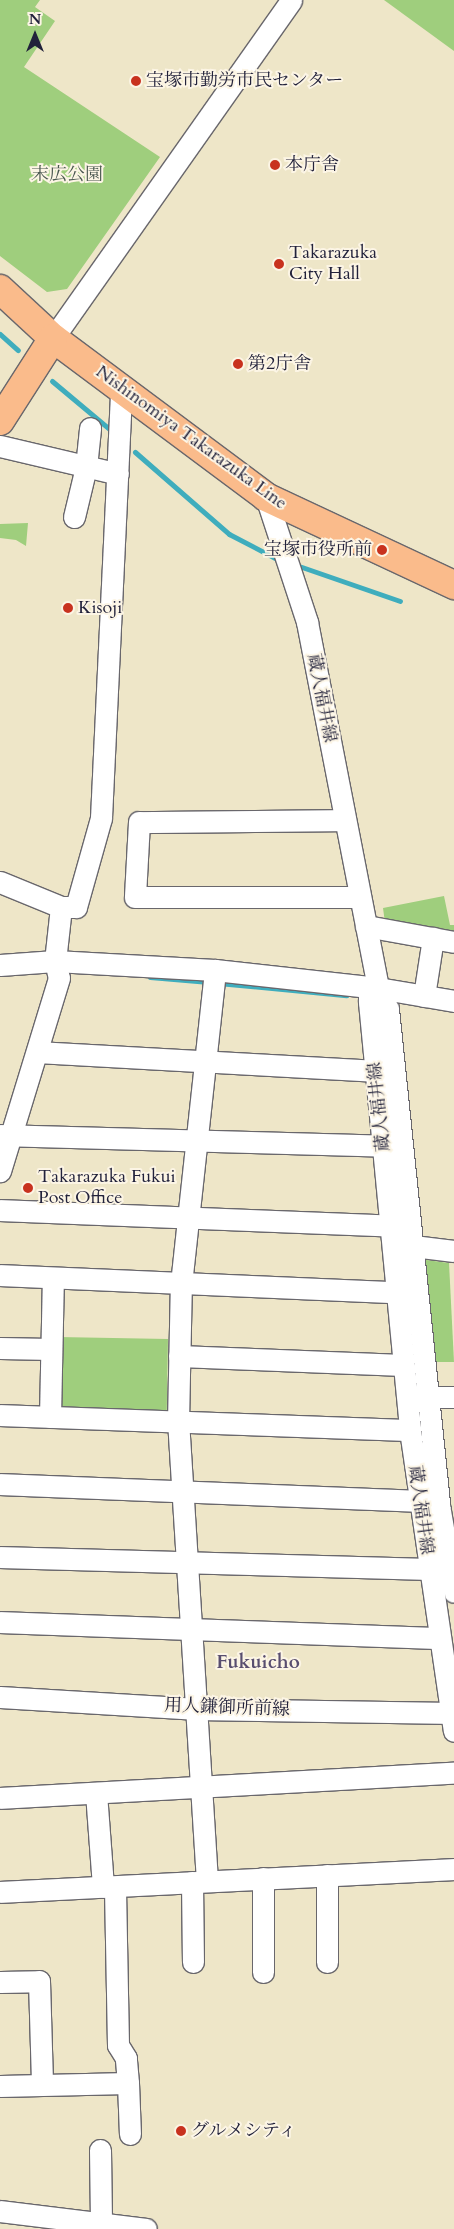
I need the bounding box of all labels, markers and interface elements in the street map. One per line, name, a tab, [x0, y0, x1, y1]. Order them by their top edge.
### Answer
north arrow	[10, 10, 60, 60]
text: N	[29, 10, 41, 29]
place label: 宝塚市勤労市民センター	[146, 70, 344, 92]
marker: 宝塚市勤労市民センター	[130, 75, 142, 87]
place label: 本庁舎	[285, 154, 339, 176]
marker: 本庁舎	[269, 159, 281, 171]
park label: 末広公園	[31, 164, 103, 186]
place label: Takarazuka City Hall	[289, 243, 377, 286]
marker: Takarazuka City Hall	[273, 258, 285, 270]
place label: 第2庁舎	[248, 353, 311, 375]
marker: 第2庁舎	[232, 358, 244, 370]
street label: Nishinomiya Takarazuka Line	[91, 361, 291, 515]
place label: 宝塚市役所前	[264, 539, 372, 561]
marker: 宝塚市役所前	[376, 544, 388, 556]
place label: Kisoji	[78, 597, 122, 619]
marker: Kisoji	[62, 602, 74, 614]
street label: 蔵人福井線	[302, 652, 340, 744]
street label: 蔵人福井線	[365, 1061, 395, 1153]
place label: Takarazuka Fukui Post Office	[38, 1167, 176, 1210]
marker: Takarazuka Fukui Post Office	[22, 1182, 34, 1194]
street label: 蔵人福井線	[403, 1464, 437, 1556]
district label: Fukuicho	[216, 1652, 300, 1674]
street label: 用人鎌御所前線	[164, 1695, 290, 1721]
place label: グルメシティ	[191, 2120, 299, 2142]
marker: グルメシティ	[175, 2125, 187, 2137]

